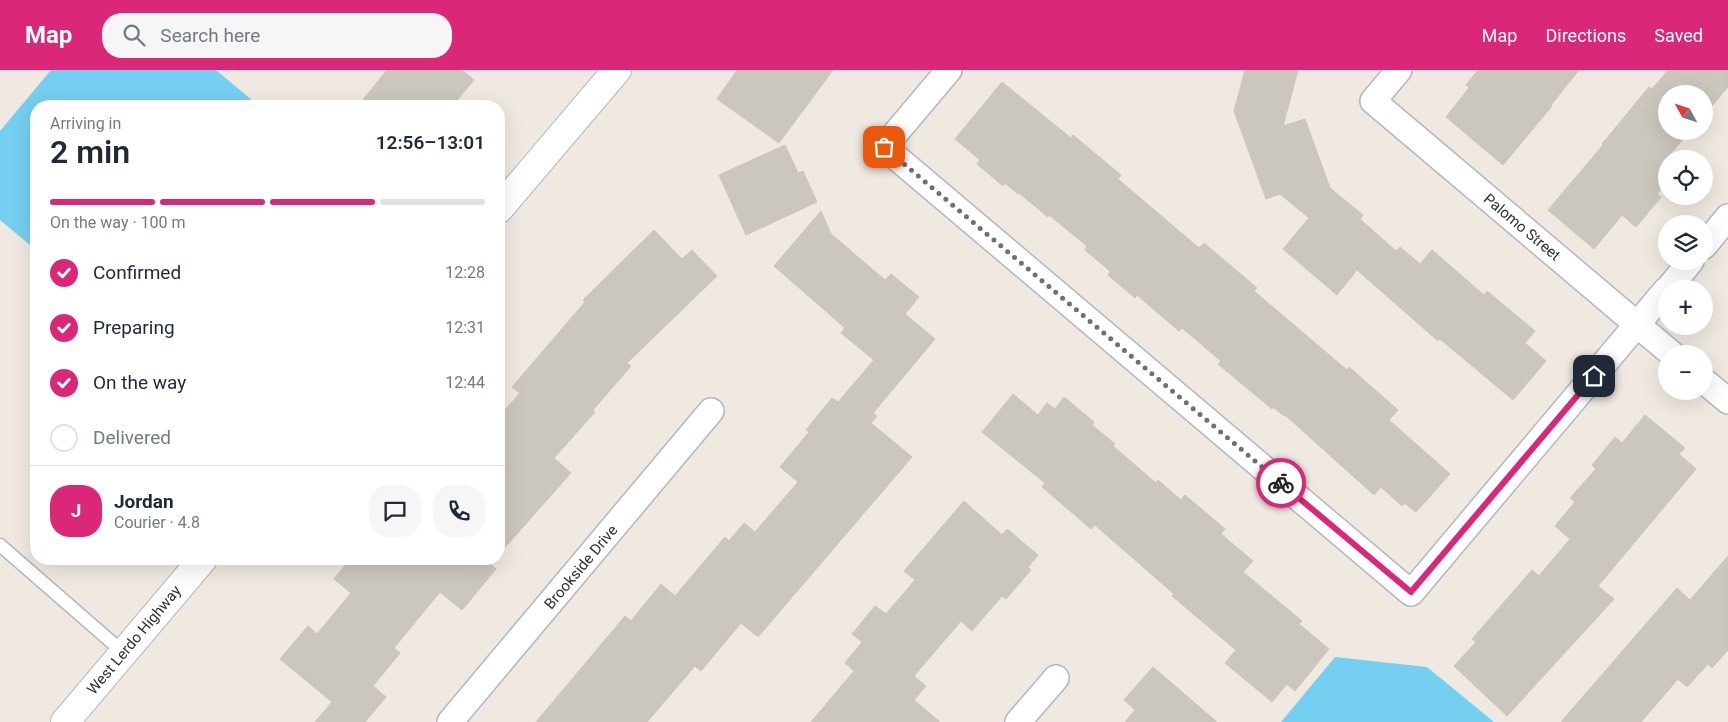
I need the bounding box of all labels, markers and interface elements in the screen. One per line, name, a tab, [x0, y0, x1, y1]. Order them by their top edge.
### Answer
search box	[102, 13, 452, 58]
text: Map	[25, 21, 72, 49]
icon: search	[120, 21, 148, 49]
text: Search here	[160, 24, 260, 47]
text: Map	[1482, 25, 1517, 46]
text: Directions	[1545, 25, 1626, 46]
text: Saved	[1654, 25, 1703, 46]
north arrow	[1658, 85, 1712, 140]
map controls	[1658, 85, 1713, 400]
text: Arriving in	[50, 114, 121, 133]
pin	[863, 126, 905, 168]
text: 12:56–13:01	[376, 131, 485, 154]
text: 2 min	[50, 133, 130, 171]
icon: bag	[870, 133, 898, 161]
button: locate	[1658, 150, 1713, 205]
street label: Palomo Street	[1480, 190, 1564, 264]
text: On the way · 100 m	[50, 213, 186, 232]
button: layers	[1658, 215, 1713, 270]
icon: check	[50, 259, 78, 287]
text: Confirmed	[93, 261, 181, 284]
text: 12:28	[445, 263, 485, 282]
button: +	[1658, 280, 1713, 335]
icon: check	[50, 314, 78, 342]
text: Preparing	[93, 316, 175, 339]
text: 12:31	[445, 318, 485, 337]
button: −	[1658, 345, 1713, 400]
pin	[1573, 355, 1615, 397]
icon: home	[1580, 362, 1608, 390]
icon: check	[50, 369, 78, 397]
text: On the way	[93, 371, 186, 394]
text: 12:44	[445, 373, 485, 392]
text: Delivered	[93, 426, 171, 449]
courier	[1256, 458, 1306, 508]
icon: bike	[1267, 469, 1295, 497]
button: chat	[369, 485, 421, 537]
button: phone	[433, 485, 485, 537]
text: Jordan	[114, 490, 174, 513]
text: J	[71, 499, 81, 522]
text: Courier · 4.8	[114, 513, 200, 532]
street label: Brookside Drive	[541, 521, 621, 613]
street label: West Lerdo Highway	[83, 582, 185, 698]

